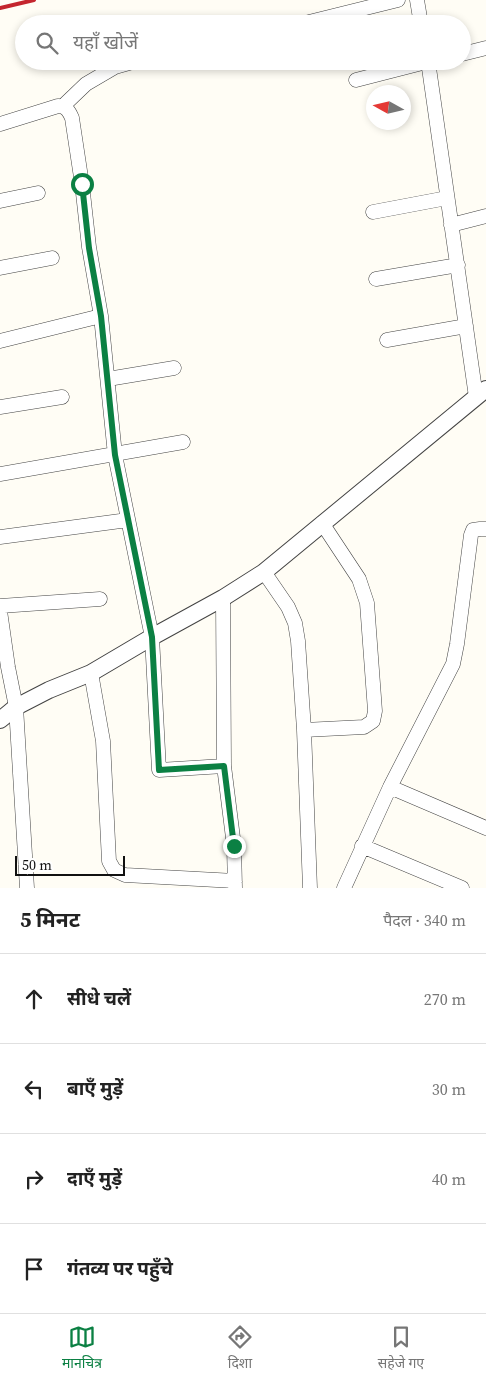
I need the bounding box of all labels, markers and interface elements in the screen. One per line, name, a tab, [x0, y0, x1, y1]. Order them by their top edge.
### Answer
search box	[15, 15, 471, 70]
icon: search	[33, 29, 61, 57]
text: यहाँ खोजें	[73, 29, 138, 55]
north arrow	[366, 85, 411, 130]
route start	[71, 173, 94, 196]
route end	[223, 835, 246, 858]
scale bar	[15, 853, 125, 876]
text: 50 m	[22, 855, 52, 875]
text: 5 मिनट	[20, 905, 80, 934]
text: पैदल · 340 m	[383, 909, 466, 931]
icon: ahead	[20, 985, 48, 1013]
text: सीधे चलें	[67, 985, 131, 1011]
text: 270 m	[424, 988, 466, 1010]
icon: left	[20, 1075, 48, 1103]
text: बाएँ मुड़ें	[67, 1075, 123, 1101]
text: 30 m	[432, 1078, 466, 1100]
icon: right	[20, 1165, 48, 1193]
text: दाएँ मुड़ें	[67, 1165, 122, 1191]
text: 40 m	[432, 1168, 466, 1190]
icon: arrive	[20, 1255, 48, 1283]
text: गंतव्य पर पहुँचे	[67, 1255, 173, 1281]
tab: मानचित्र	[62, 1323, 102, 1374]
tab: दिशा	[226, 1323, 254, 1374]
tab: सहेजे गए	[378, 1323, 424, 1374]

